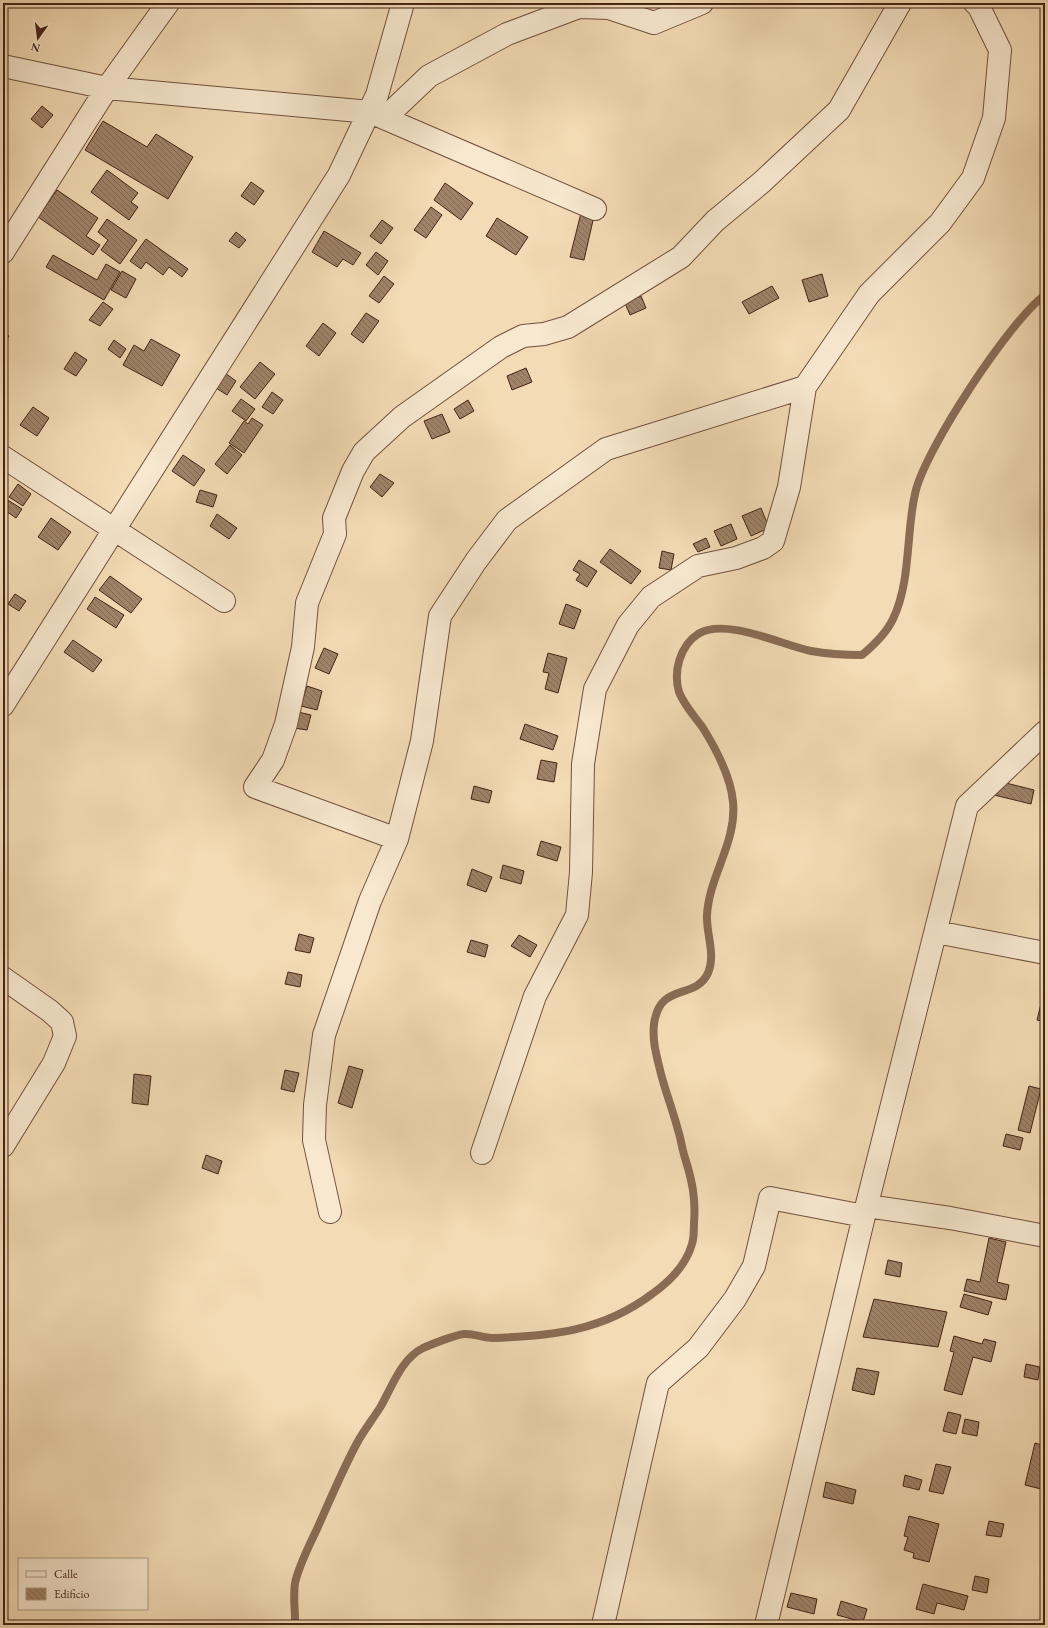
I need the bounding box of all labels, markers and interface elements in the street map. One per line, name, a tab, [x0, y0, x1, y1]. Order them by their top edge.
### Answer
north arrow	[18, 18, 58, 58]
text: N	[29, 40, 42, 56]
legend	[18, 1558, 148, 1610]
text: Calle	[54, 1566, 78, 1582]
text: Edificio	[54, 1586, 90, 1602]

